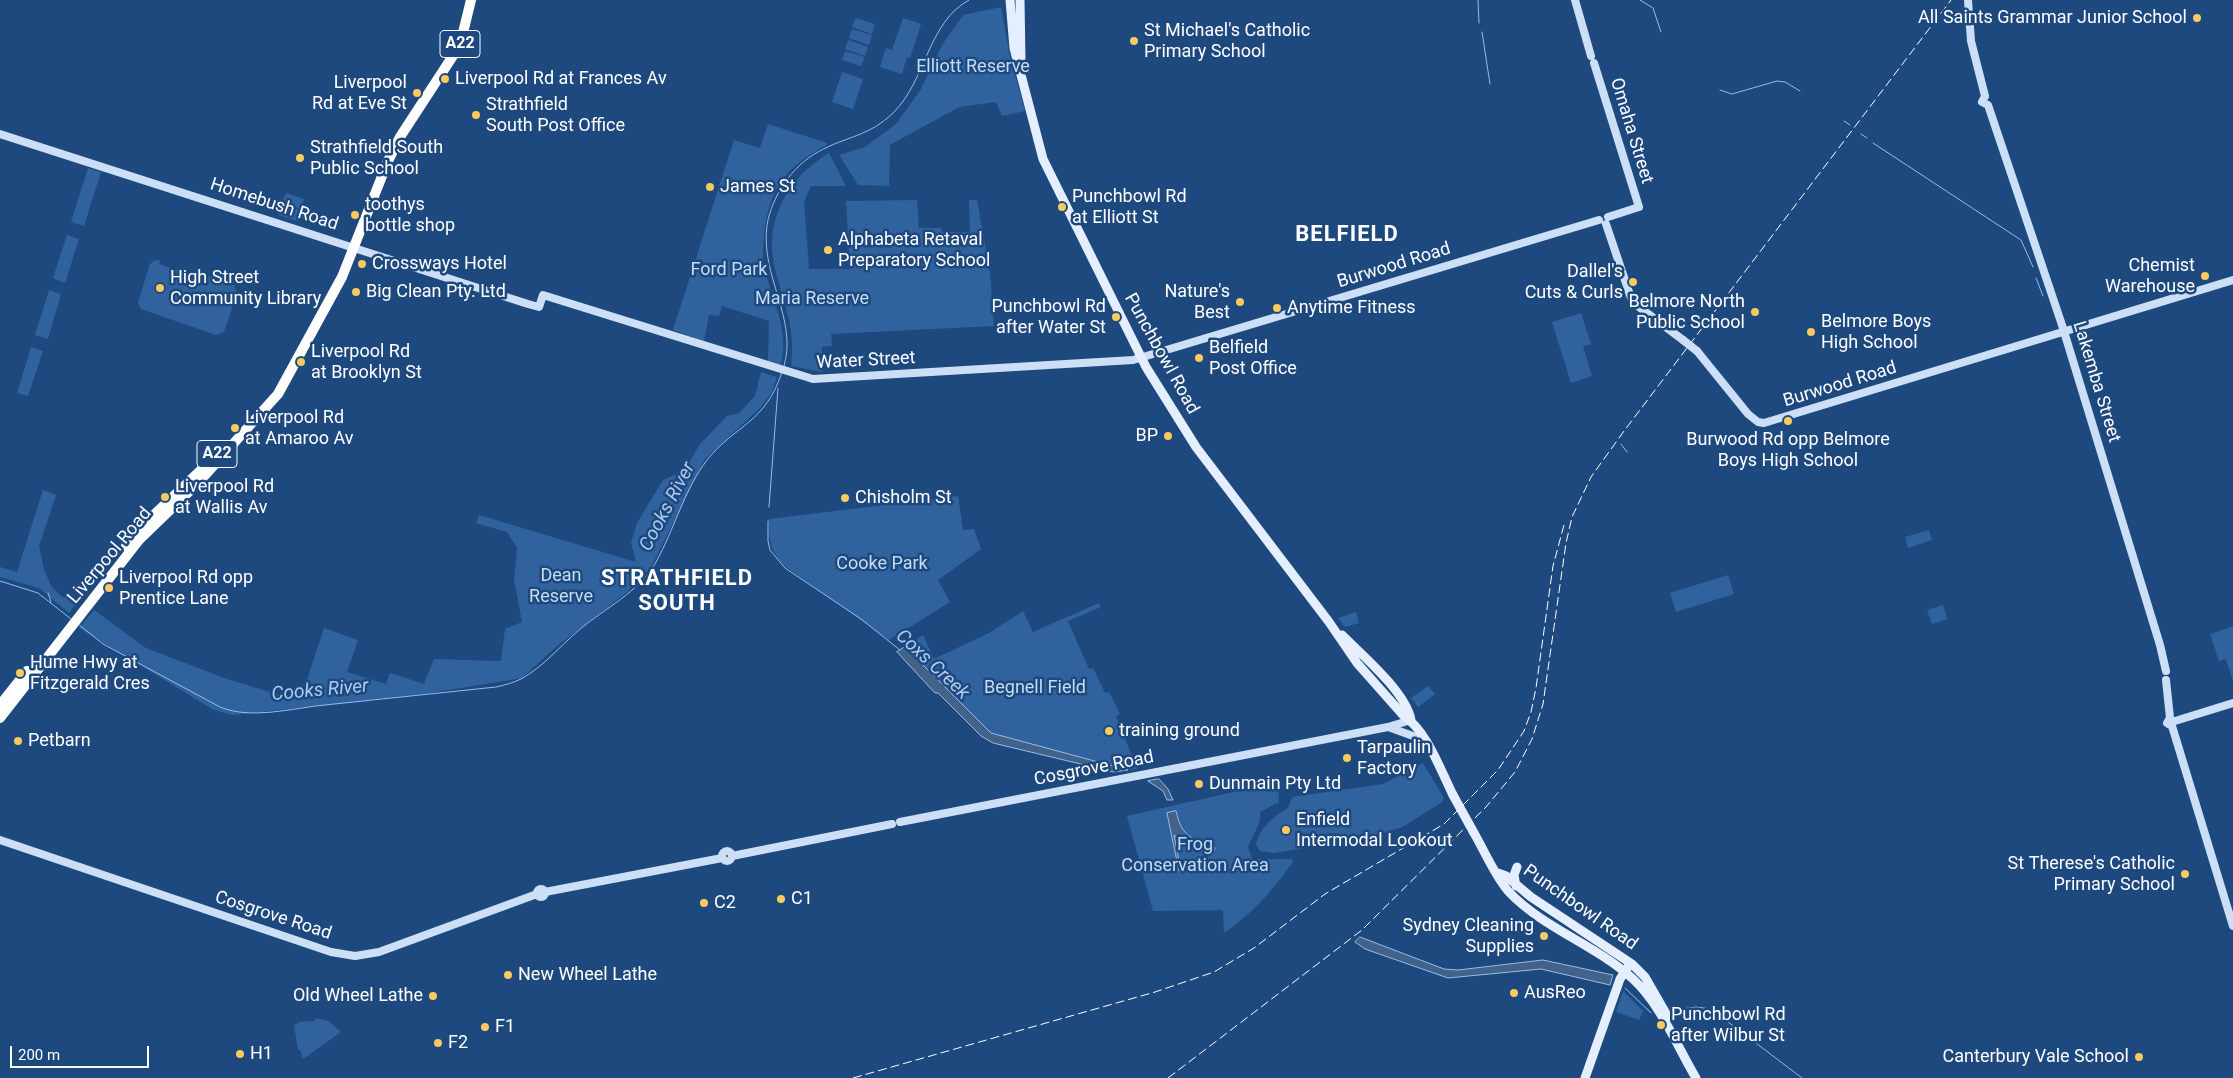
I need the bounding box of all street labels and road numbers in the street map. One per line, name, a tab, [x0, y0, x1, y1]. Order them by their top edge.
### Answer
road number: A22	[440, 31, 480, 58]
street label: Omaha Street	[1605, 75, 1657, 187]
street label: Homebush Road	[207, 174, 341, 236]
street label: Burwood Road	[1335, 239, 1453, 293]
street label: Punchbowl Road	[1119, 290, 1203, 418]
street label: Lakemba Street	[2067, 319, 2125, 445]
street label: Water Street	[816, 348, 916, 374]
street label: Burwood Road	[1781, 358, 1899, 412]
road number: A22	[197, 440, 237, 468]
street label: Liverpool Road	[63, 503, 157, 609]
street label: Cosgrove Road	[1032, 747, 1156, 791]
street label: Punchbowl Road	[1519, 861, 1641, 955]
street label: Cosgrove Road	[212, 887, 334, 945]

